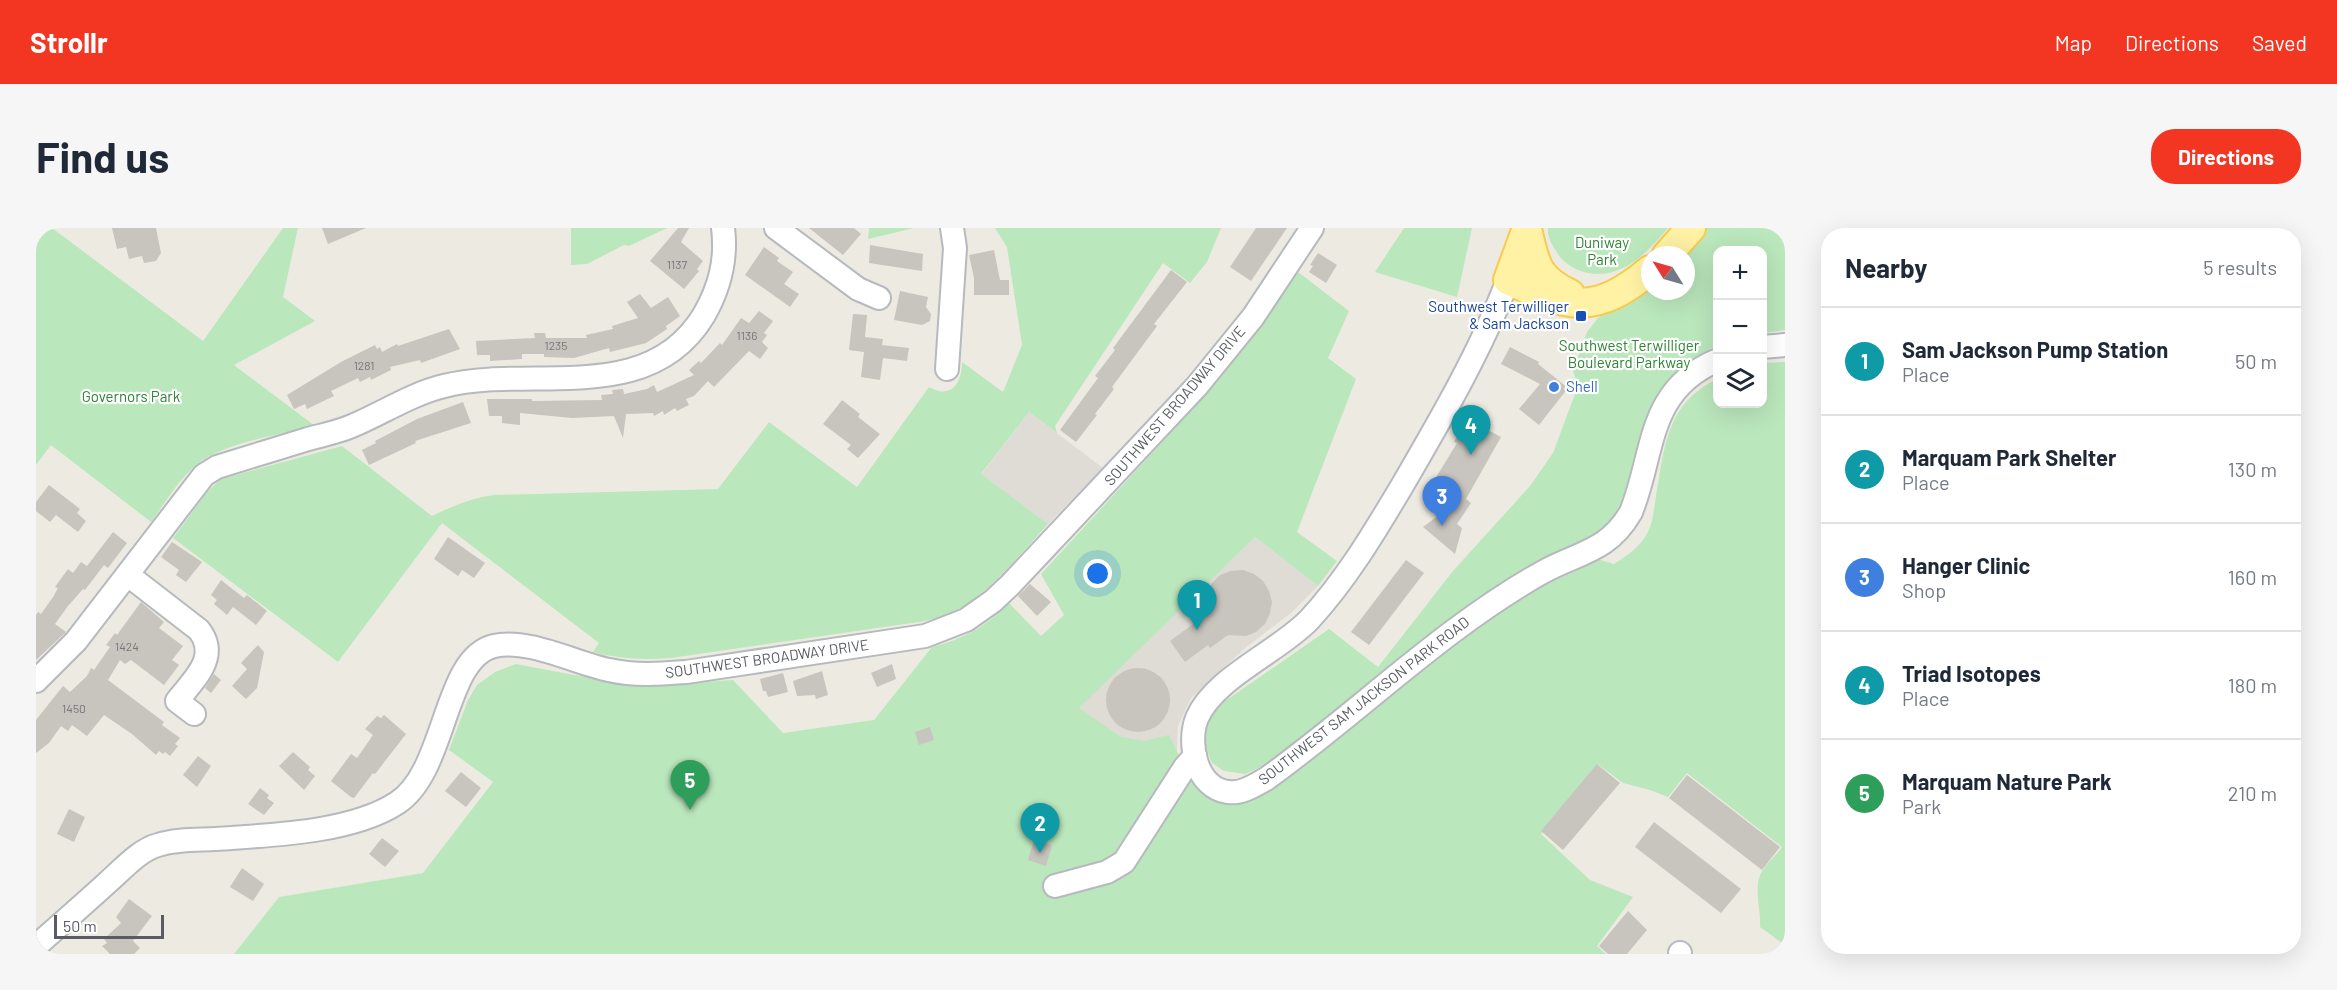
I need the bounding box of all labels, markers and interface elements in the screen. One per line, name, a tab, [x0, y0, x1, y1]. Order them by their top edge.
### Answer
text: Strollr	[30, 25, 108, 59]
text: Map	[2055, 30, 2092, 55]
text: Directions	[2125, 30, 2219, 55]
text: Saved	[2252, 30, 2307, 55]
button: Directions	[2151, 129, 2301, 184]
text: Find us	[36, 131, 169, 181]
park label: Duniway Park	[1575, 233, 1629, 268]
north arrow	[1641, 246, 1695, 300]
map controls	[1713, 246, 1767, 408]
button: +	[1713, 246, 1767, 300]
text: Nearby	[1845, 252, 1927, 283]
text: 5 results	[2203, 255, 2277, 279]
house number: 1137	[667, 257, 687, 271]
place label: Southwest Terwilliger & Sam Jackson	[1428, 297, 1570, 332]
button: −	[1713, 300, 1767, 354]
marker: Southwest Terwilliger & Sam Jackson	[1574, 309, 1588, 323]
street label: SOUTHWEST BROADWAY DRIVE	[1100, 322, 1248, 489]
house number: 1136	[737, 328, 757, 342]
park label: Southwest Terwilliger Boulevard Parkway	[1559, 336, 1700, 371]
text: Sam Jackson Pump Station	[1902, 336, 2168, 362]
house number: 1235	[545, 338, 567, 352]
text: 1	[1861, 349, 1868, 373]
text: 50 m	[2235, 349, 2277, 373]
button: layers	[1713, 354, 1767, 408]
house number: 1281	[354, 358, 374, 372]
text: Place	[1902, 362, 1950, 386]
place label: Shell	[1566, 377, 1598, 395]
marker: Shell	[1547, 380, 1561, 394]
park label: Governors Park	[82, 387, 181, 405]
pin: 4	[1452, 406, 1490, 455]
text: Marquam Park Shelter	[1902, 444, 2116, 470]
text: 2	[1859, 457, 1870, 481]
text: 130 m	[2228, 457, 2277, 481]
text: Place	[1902, 470, 1950, 494]
pin: 3	[1422, 476, 1462, 526]
text: Hanger Clinic	[1902, 552, 2030, 578]
your location	[1083, 559, 1112, 588]
text: 3	[1859, 565, 1870, 589]
text: 160 m	[2228, 565, 2277, 589]
text: Shop	[1902, 578, 1946, 602]
pin: 1	[1178, 580, 1216, 630]
street label: SOUTHWEST SAM JACKSON PARK ROAD	[1254, 612, 1472, 788]
street label: SOUTHWEST BROADWAY DRIVE	[664, 635, 870, 681]
house number: 1424	[115, 639, 139, 653]
text: Triad Isotopes	[1902, 660, 2041, 686]
text: 4	[1858, 673, 1871, 697]
text: 180 m	[2228, 673, 2277, 697]
text: Place	[1902, 686, 1950, 710]
house number: 1450	[62, 701, 86, 715]
pin: 5	[670, 760, 710, 810]
text: Marquam Nature Park	[1902, 768, 2112, 794]
text: 5	[1859, 781, 1870, 805]
text: 210 m	[2228, 781, 2277, 805]
text: Park	[1902, 794, 1941, 818]
pin: 2	[1020, 804, 1060, 853]
scale bar	[54, 912, 164, 940]
text: 50 m	[63, 916, 97, 935]

